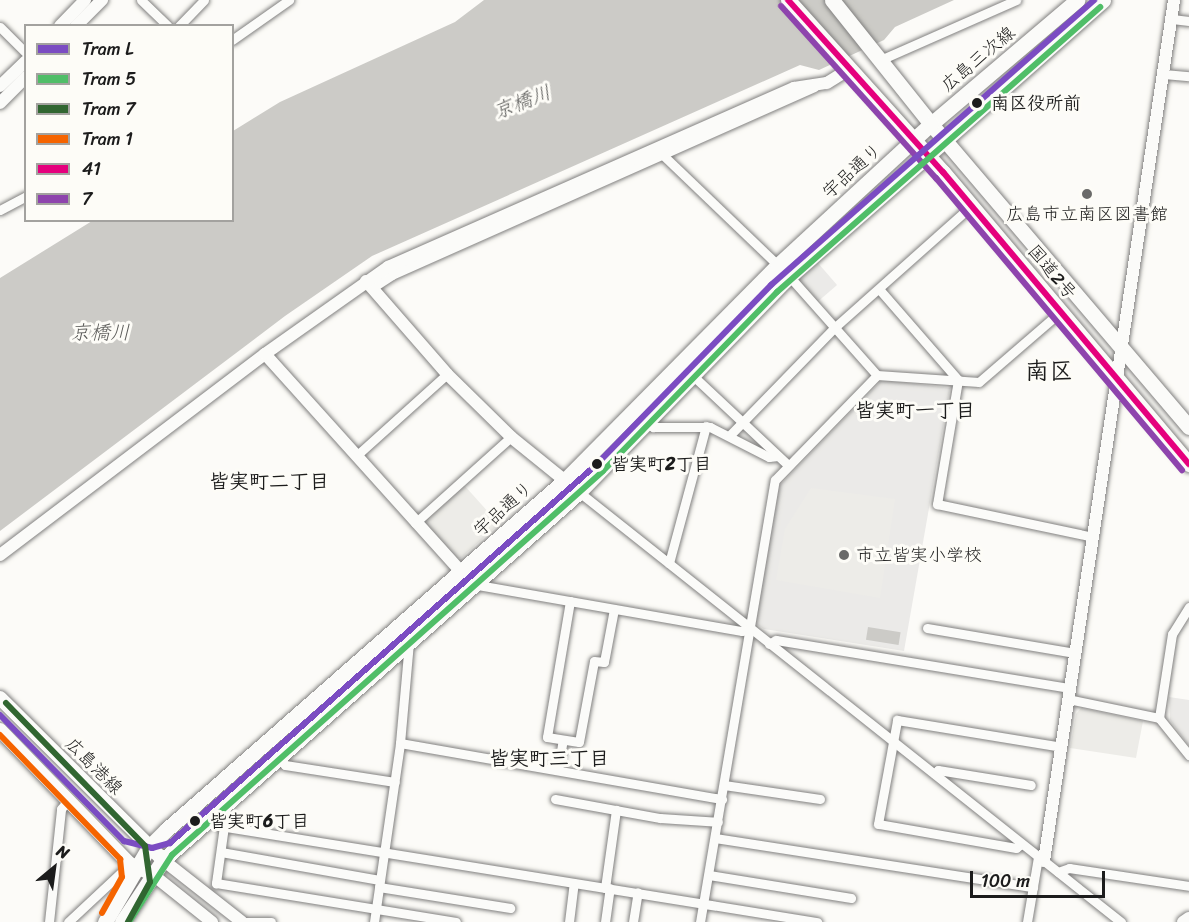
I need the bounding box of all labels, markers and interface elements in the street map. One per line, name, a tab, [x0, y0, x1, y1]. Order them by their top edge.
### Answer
street label: 広島三次線	[937, 22, 1019, 96]
legend	[24, 24, 234, 222]
text: Tram L	[82, 33, 134, 65]
text: Tram 5	[82, 63, 136, 95]
water label: 京橋川	[490, 80, 554, 124]
place label: 南区役所前	[991, 92, 1081, 114]
text: Tram 7	[82, 93, 136, 125]
marker: 南区役所前	[968, 94, 986, 112]
text: Tram 1	[82, 123, 133, 155]
street label: 宇品通り	[818, 139, 886, 203]
text: 41	[82, 153, 101, 185]
text: 7	[82, 183, 92, 215]
marker: 広島市立南区図書館	[1080, 187, 1094, 201]
place label: 広島市立南区図書館	[1006, 203, 1168, 225]
street label: 国道2号	[1023, 240, 1081, 304]
water label: 京橋川	[70, 320, 130, 344]
district label: 南区	[1025, 358, 1073, 386]
district label: 皆実町一丁目	[855, 398, 975, 422]
place label: 皆実町2丁目	[611, 453, 711, 475]
marker: 皆実町2丁目	[588, 455, 606, 473]
district label: 皆実町二丁目	[209, 469, 329, 493]
street label: 宇品通り	[469, 477, 537, 541]
place label: 市立皆実小学校	[856, 544, 982, 566]
marker: 市立皆実小学校	[837, 548, 851, 562]
street label: 広島港線	[61, 733, 127, 799]
district label: 皆実町三丁目	[489, 746, 609, 770]
place label: 皆実町6丁目	[209, 810, 309, 832]
marker: 皆実町6丁目	[186, 812, 204, 830]
text: N	[51, 836, 75, 867]
north arrow	[24, 838, 84, 898]
scale bar	[973, 859, 1108, 897]
text: 100 m	[981, 865, 1030, 897]

